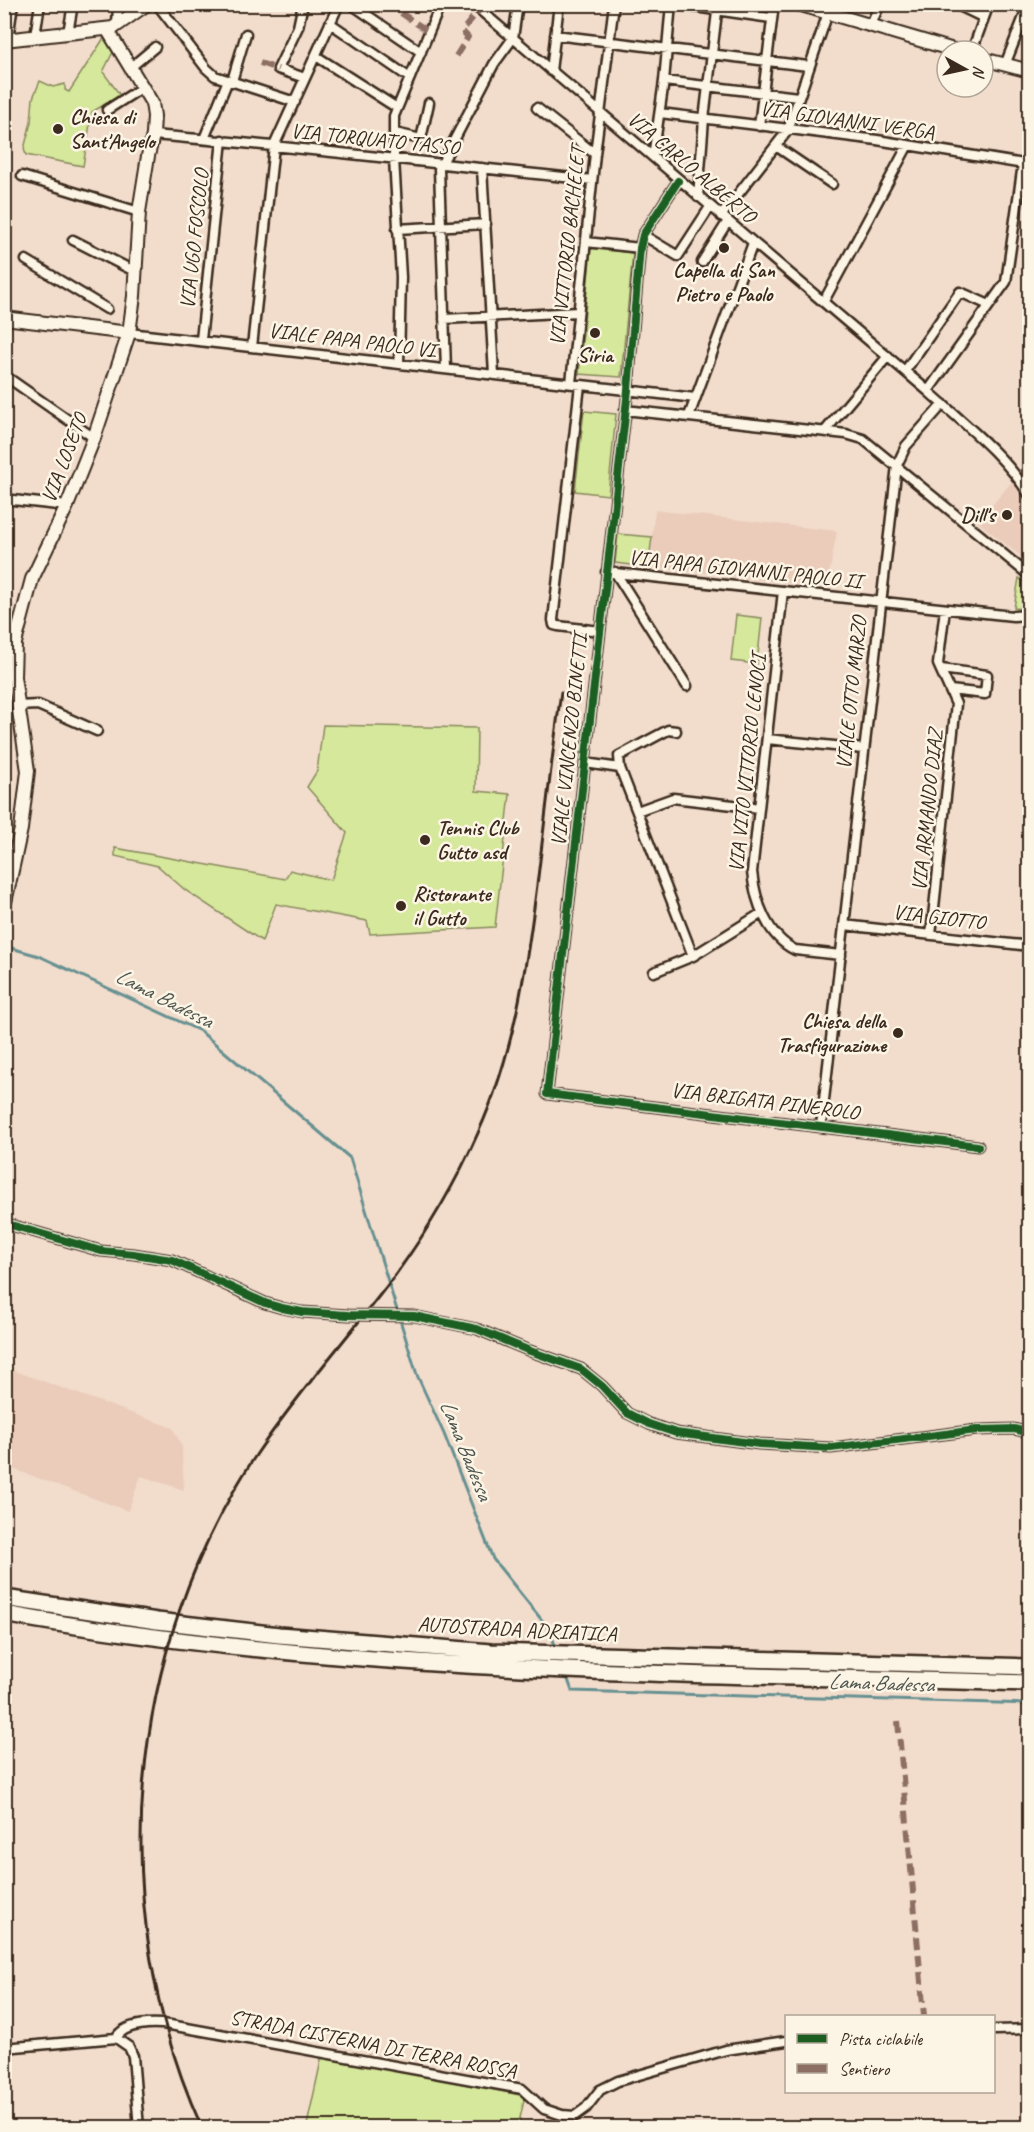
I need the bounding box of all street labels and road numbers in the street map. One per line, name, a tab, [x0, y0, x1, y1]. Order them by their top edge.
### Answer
street label: VIA GIOVANNI VERGA	[758, 95, 936, 145]
street label: VIA CARLO ALBERTO	[622, 106, 764, 230]
street label: VIA TORQUATO TASSO	[290, 117, 463, 161]
street label: VIA VITTORIO BACHELET	[544, 141, 591, 347]
street label: VIA UGO FOSCOLO	[174, 165, 215, 310]
street label: VIALE PAPA PAOLO VI	[267, 317, 442, 364]
street label: VIA LOSETO	[35, 407, 94, 506]
street label: VIA PAPA GIOVANNI PAOLO II	[627, 544, 867, 595]
street label: VIALE OTTO MARZO	[830, 613, 872, 771]
street label: VIALE VINCENZO BINETTI	[545, 628, 594, 847]
street label: VIA VITO VITTORIO LENOCI	[723, 648, 772, 873]
street label: VIA ARMANDO DIAZ	[906, 725, 949, 892]
street label: VIA GIOTTO	[891, 898, 989, 936]
street label: VIA BRIGATA PINEROLO	[670, 1077, 863, 1126]
street label: AUTOSTRADA ADRIATICA	[417, 1611, 618, 1647]
street label: STRADA CISTERNA DI TERRA ROSSA	[228, 2004, 520, 2085]

